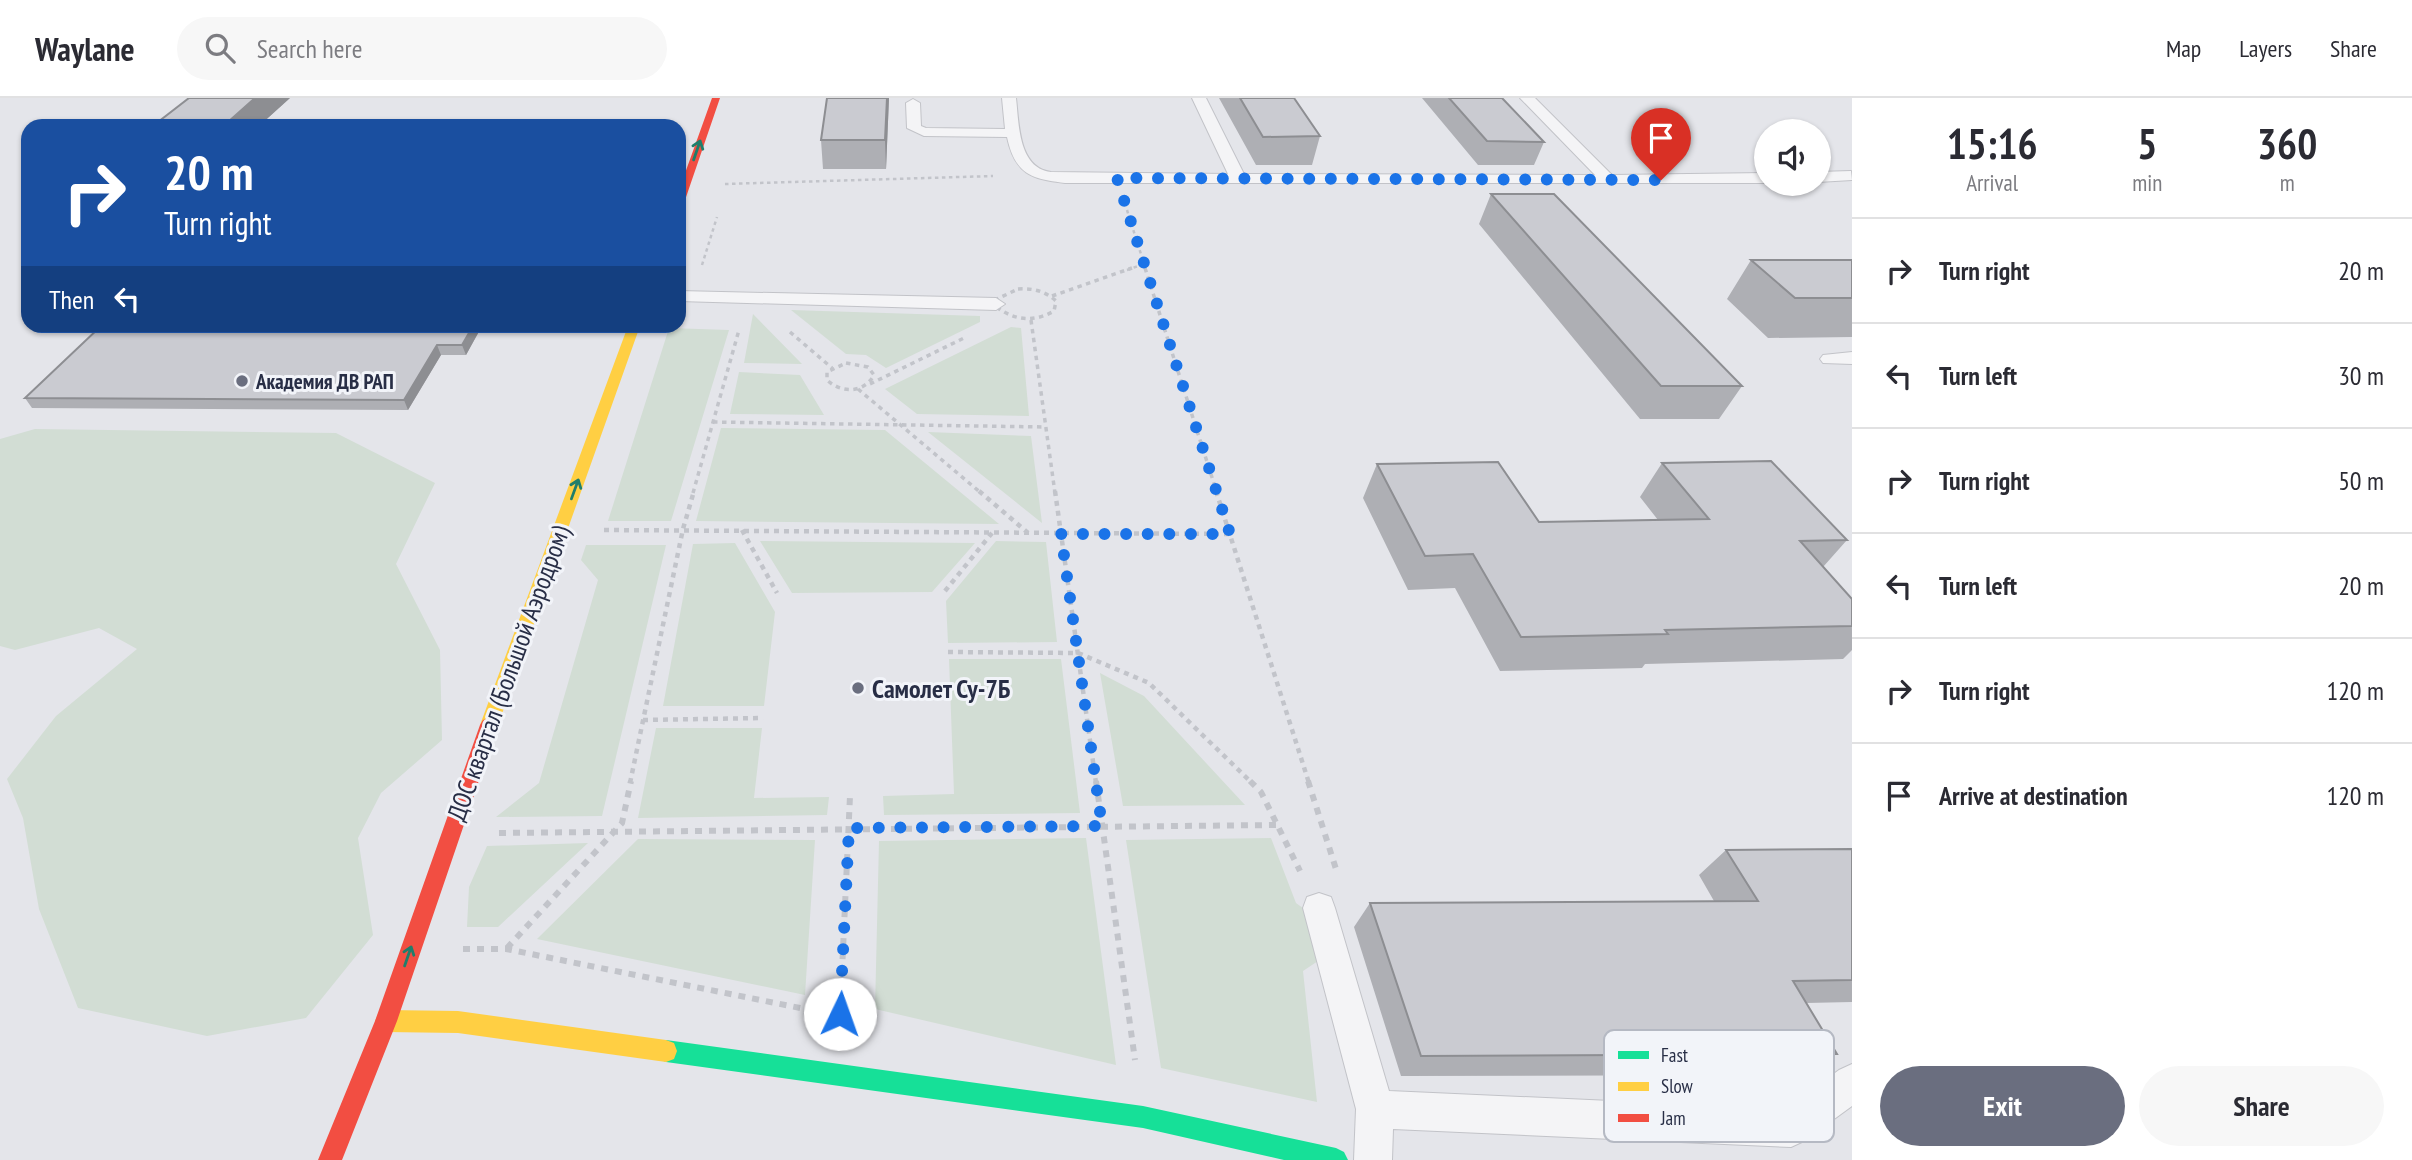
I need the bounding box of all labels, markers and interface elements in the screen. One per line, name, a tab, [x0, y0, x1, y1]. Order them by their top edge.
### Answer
search box	[177, 17, 667, 80]
text: Waylane	[35, 27, 135, 70]
icon: search	[201, 29, 239, 67]
text: Search here	[257, 32, 362, 65]
text: Map	[2166, 33, 2201, 64]
text: Layers	[2239, 33, 2292, 64]
text: Share	[2330, 33, 2377, 64]
pin	[1631, 108, 1691, 180]
text: 15:16	[1947, 116, 2038, 171]
text: 5	[2137, 116, 2157, 171]
text: 360	[2257, 116, 2317, 171]
icon: arrive	[1642, 119, 1680, 157]
map controls	[1754, 119, 1831, 196]
button: sound	[1754, 119, 1831, 196]
text: 20 m	[164, 140, 253, 204]
one-way arrow	[692, 140, 705, 162]
icon: right	[49, 147, 140, 238]
text: Arrival	[1966, 168, 2018, 197]
text: min	[2132, 168, 2162, 197]
text: m	[2280, 168, 2295, 197]
text: Turn right	[164, 202, 272, 244]
icon: right	[1880, 252, 1918, 290]
text: Turn right	[1939, 254, 2030, 287]
text: 20 m	[2338, 254, 2384, 287]
icon: left	[108, 280, 146, 318]
text: Then	[49, 283, 94, 316]
icon: left	[1880, 357, 1918, 395]
text: Turn left	[1939, 359, 2017, 392]
text: 30 m	[2338, 359, 2384, 392]
place label: Академия ДВ РАП	[255, 368, 394, 395]
marker: Академия ДВ РАП	[234, 373, 250, 389]
icon: right	[1880, 462, 1918, 500]
text: Turn right	[1939, 464, 2030, 497]
text: 50 m	[2338, 464, 2384, 497]
one-way arrow	[570, 478, 582, 500]
street label: ДОС квартал (Большой Аэродром)	[439, 521, 577, 825]
icon: left	[1880, 567, 1918, 605]
text: Turn left	[1939, 569, 2017, 602]
text: 20 m	[2338, 569, 2384, 602]
place label: Самолет Су-7Б	[872, 672, 1010, 705]
icon: right	[1880, 672, 1918, 710]
text: Turn right	[1939, 674, 2030, 707]
text: 120 m	[2326, 674, 2384, 707]
marker: Самолет Су-7Б	[850, 680, 866, 696]
icon: arrive	[1880, 777, 1918, 815]
text: Arrive at destination	[1939, 779, 2128, 812]
text: 120 m	[2326, 779, 2384, 812]
one-way arrow	[403, 946, 415, 968]
position arrow	[803, 977, 877, 1051]
legend	[1604, 1030, 1834, 1142]
text: Fast	[1661, 1043, 1689, 1067]
button: Exit	[1880, 1066, 2125, 1146]
button: Share	[2139, 1066, 2384, 1146]
text: Slow	[1661, 1074, 1694, 1098]
text: Jam	[1660, 1106, 1686, 1130]

